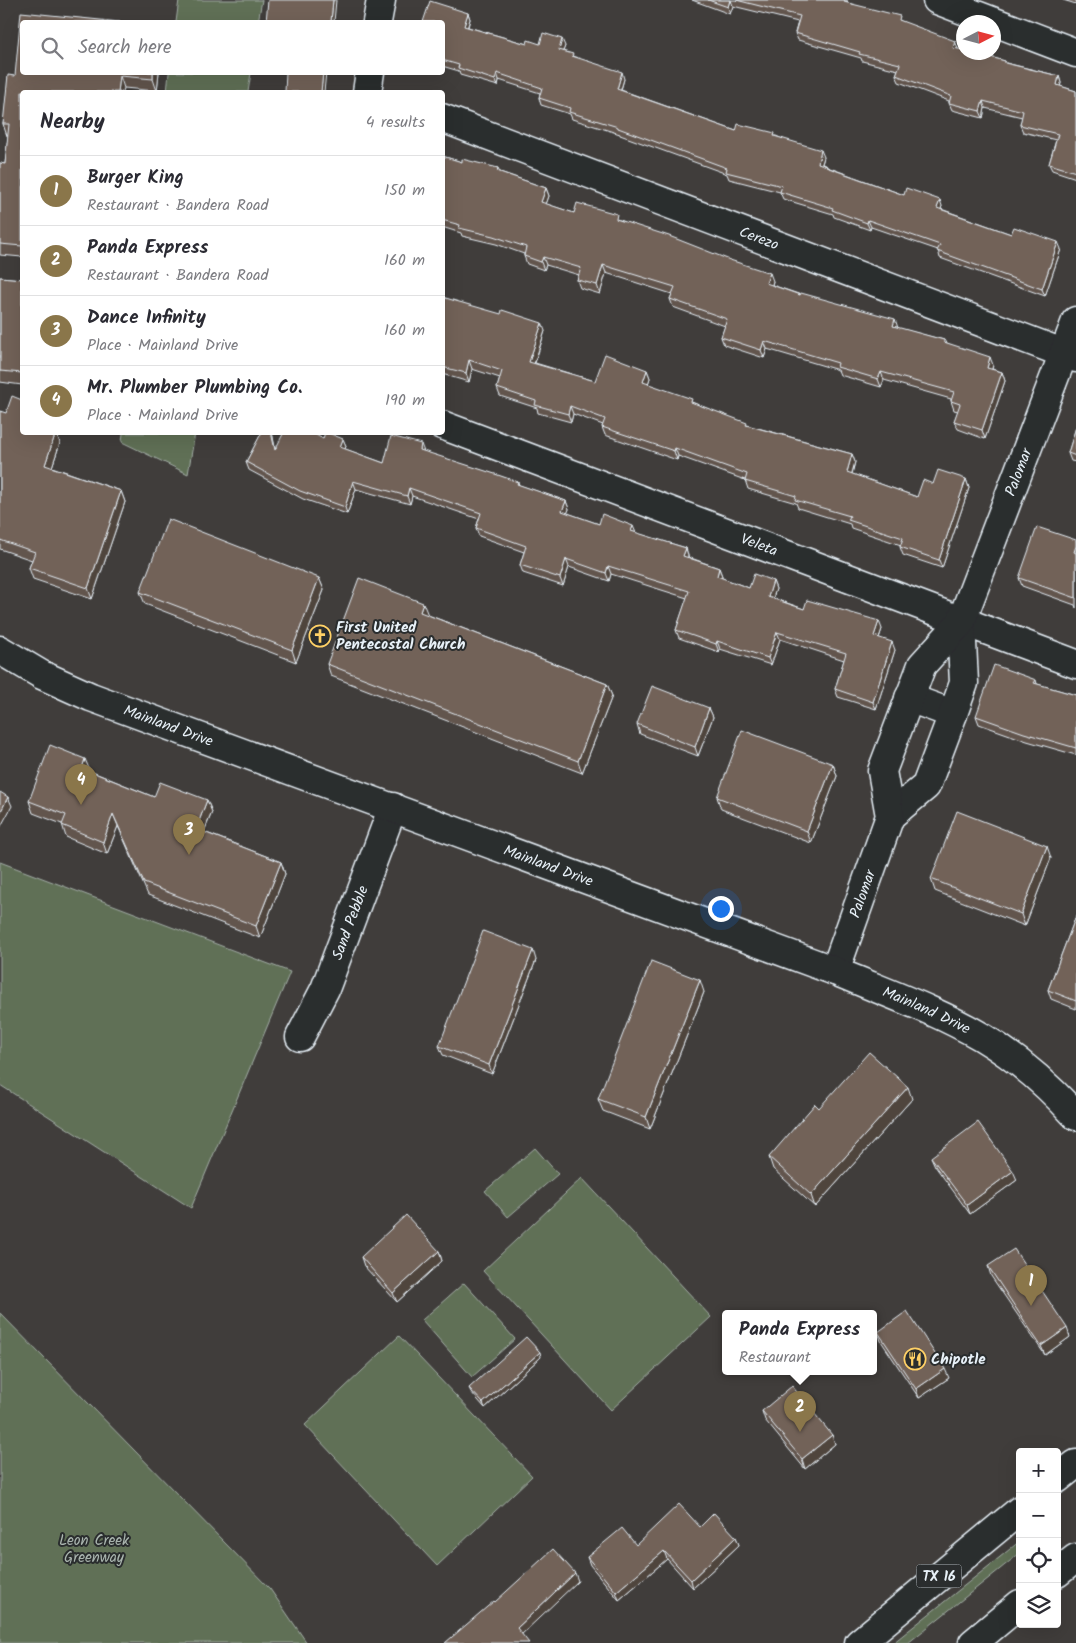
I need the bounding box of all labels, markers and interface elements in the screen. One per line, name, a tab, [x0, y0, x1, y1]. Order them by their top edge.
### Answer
north arrow	[956, 15, 1001, 60]
search box	[20, 20, 445, 75]
text: Search here	[78, 33, 172, 63]
icon: search	[38, 34, 66, 62]
text: Nearby	[40, 106, 105, 139]
text: 4 results	[366, 110, 425, 135]
text: Burger King	[87, 163, 184, 193]
text: 1	[54, 178, 58, 203]
text: 150 m	[384, 178, 425, 203]
text: Restaurant · Bandera Road	[87, 193, 269, 218]
street label: Cerezo	[735, 220, 782, 257]
text: Panda Express	[87, 233, 209, 263]
text: 2	[51, 248, 61, 273]
text: 160 m	[384, 248, 425, 273]
text: Restaurant · Bandera Road	[87, 263, 269, 288]
text: Dance Infinity	[87, 303, 206, 333]
text: 3	[52, 318, 60, 343]
text: 160 m	[384, 318, 425, 343]
text: Place · Mainland Drive	[87, 333, 238, 358]
text: Mr. Plumber Plumbing Co.	[87, 373, 302, 403]
text: 4	[52, 388, 60, 413]
text: 190 m	[385, 388, 425, 413]
text: Place · Mainland Drive	[87, 403, 238, 428]
street label: Palomar	[999, 444, 1040, 500]
street label: Veleta	[737, 528, 781, 563]
place label: First United Pentecostal Church	[336, 616, 466, 657]
church icon: First United Pentecostal Church	[308, 624, 332, 648]
street label: Mainland Drive	[120, 699, 216, 754]
pin: 4	[65, 764, 97, 805]
pin: 3	[173, 814, 205, 855]
street label: Mainland Drive	[500, 839, 597, 894]
street label: Palomar	[844, 866, 883, 921]
street label: Sand Pebble	[326, 882, 376, 964]
your location	[708, 896, 734, 922]
street label: Mainland Drive	[879, 981, 975, 1041]
pin: 1	[1015, 1265, 1047, 1306]
popup	[722, 1310, 877, 1375]
text: Panda Express	[739, 1315, 860, 1345]
text: Restaurant	[739, 1345, 811, 1370]
restaurant icon: Chipotle	[903, 1347, 927, 1371]
place label: Chipotle	[931, 1348, 986, 1372]
pin: 2	[784, 1391, 816, 1432]
map controls	[1016, 1448, 1061, 1628]
button: +	[1016, 1448, 1061, 1493]
button: −	[1016, 1493, 1061, 1538]
park label: Leon Creek Greenway	[59, 1529, 130, 1570]
button: locate	[1016, 1538, 1061, 1583]
road number: TX 16	[916, 1564, 962, 1588]
button: layers	[1016, 1583, 1061, 1628]

